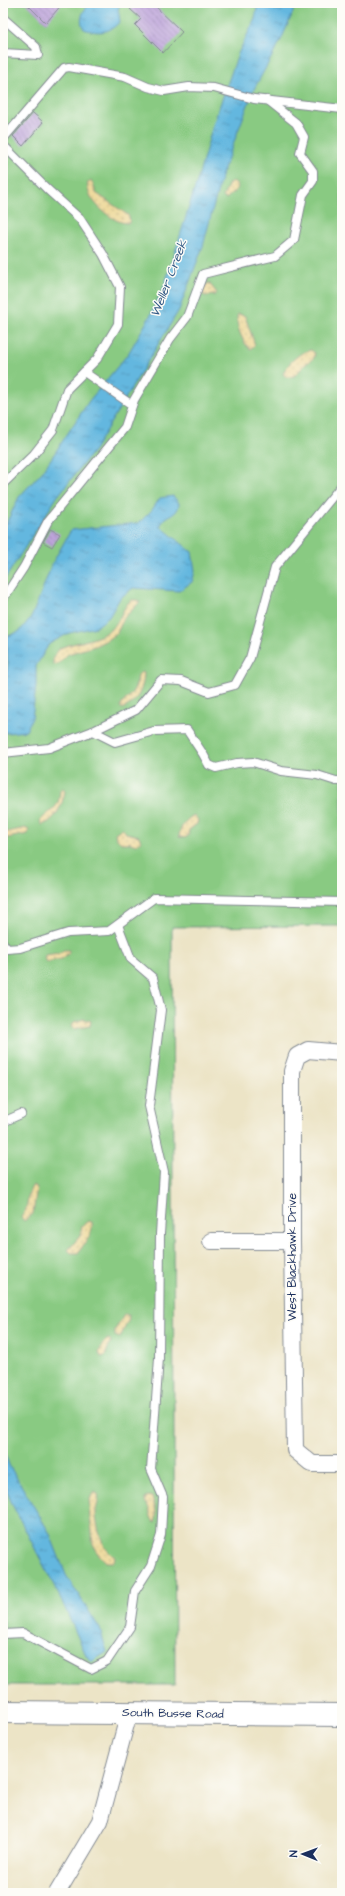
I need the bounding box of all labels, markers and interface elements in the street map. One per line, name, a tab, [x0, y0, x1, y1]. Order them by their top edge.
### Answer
water label: Weller Creek	[146, 236, 192, 319]
street label: West Blackhawk Drive	[284, 1193, 301, 1321]
street label: South Busse Road	[122, 1704, 224, 1723]
north arrow	[283, 1834, 323, 1874]
text: N	[286, 1850, 301, 1857]

